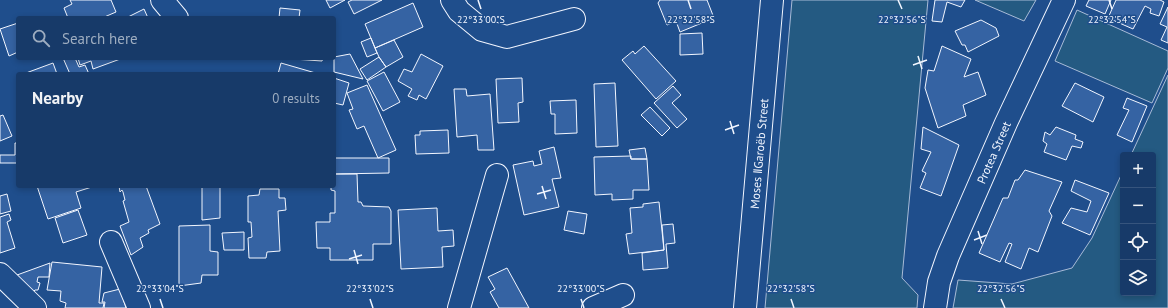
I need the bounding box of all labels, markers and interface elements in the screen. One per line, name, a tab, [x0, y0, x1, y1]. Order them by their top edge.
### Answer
text: 22°33'00"S	[457, 13, 505, 26]
text: 22°32'58"S	[667, 13, 715, 26]
text: 22°32'56"S	[878, 13, 926, 26]
text: 22°32'54"S	[1088, 13, 1136, 26]
search box	[16, 16, 336, 60]
icon: search	[30, 27, 52, 49]
text: Search here	[62, 29, 138, 48]
text: Nearby	[32, 87, 83, 109]
text: 0 results	[272, 90, 320, 107]
street label: Moses ǁGaroëb Street	[746, 98, 771, 209]
street label: Protea Street	[973, 119, 1013, 186]
map controls	[1120, 152, 1156, 296]
button: +	[1120, 152, 1156, 188]
button: −	[1120, 188, 1156, 224]
button: locate	[1120, 224, 1156, 260]
button: layers	[1120, 260, 1156, 296]
text: 22°33'04"S	[136, 282, 184, 295]
text: 22°33'02"S	[346, 282, 394, 295]
text: 22°33'00"S	[557, 282, 605, 295]
text: 22°32'58"S	[767, 282, 815, 295]
text: 22°32'56"S	[977, 282, 1025, 295]

